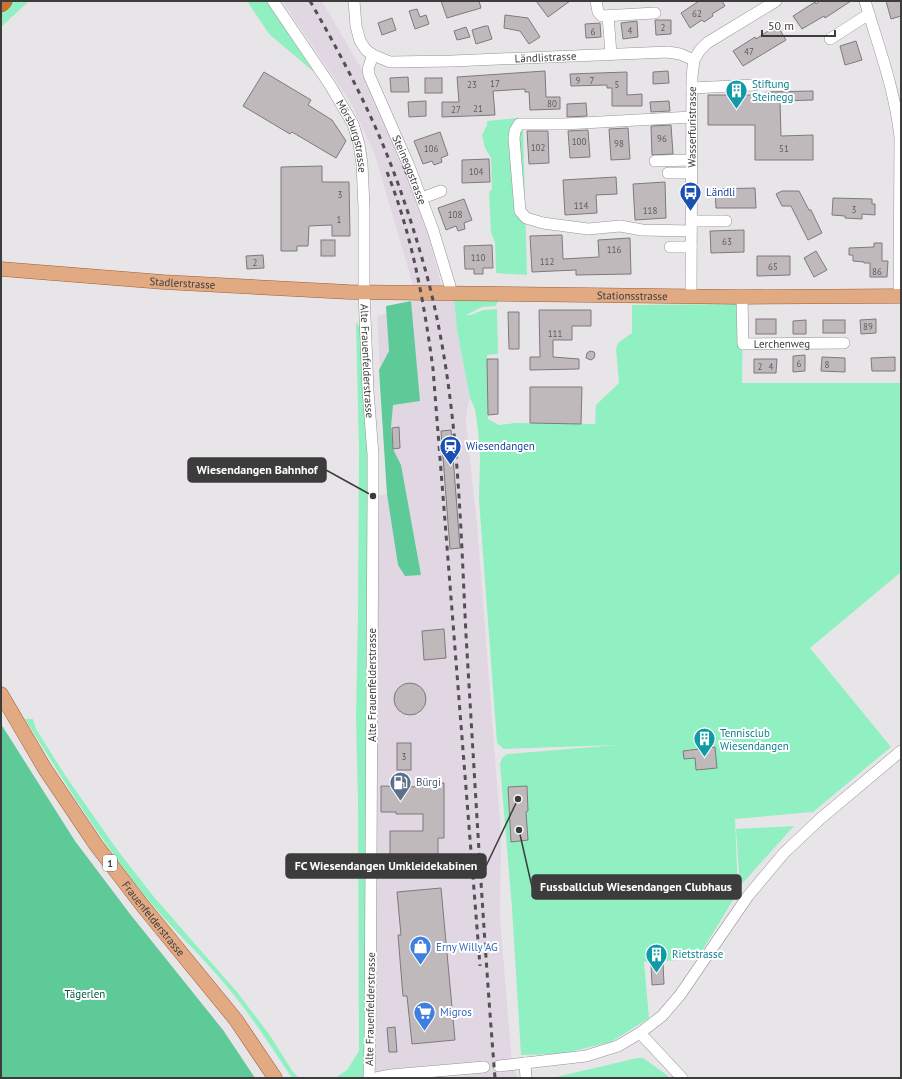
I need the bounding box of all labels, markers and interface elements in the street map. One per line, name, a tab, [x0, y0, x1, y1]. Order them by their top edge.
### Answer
house number: 62	[692, 8, 702, 19]
scale bar	[762, 12, 835, 38]
text: 50 m	[768, 18, 794, 33]
house number: 2	[661, 22, 666, 33]
house number: 4	[628, 25, 633, 36]
house number: 6	[591, 26, 596, 37]
house number: 47	[744, 46, 754, 57]
street label: Ländlistrasse	[514, 49, 577, 65]
house number: 9	[576, 75, 581, 86]
house number: 7	[590, 75, 595, 86]
building icon: Stiftung Steinegg	[724, 77, 750, 110]
place label: Stiftung Steinegg	[752, 77, 793, 104]
house number: 17	[490, 78, 500, 89]
house number: 23	[467, 79, 477, 90]
house number: 5	[615, 79, 620, 90]
street label: Wasserfuristrasse	[685, 86, 699, 168]
street label: Mörsburgstrasse	[333, 97, 369, 173]
house number: 80	[547, 98, 557, 109]
house number: 21	[473, 103, 483, 114]
house number: 27	[451, 104, 461, 115]
street label: Steineggstrasse	[389, 133, 430, 207]
house number: 96	[657, 133, 667, 144]
house number: 100	[572, 136, 586, 147]
house number: 98	[614, 138, 624, 149]
house number: 102	[531, 142, 545, 153]
house number: 106	[424, 143, 438, 154]
house number: 51	[779, 143, 789, 154]
house number: 104	[469, 166, 483, 177]
bus stop icon: Ländli	[678, 179, 704, 212]
place label: Ländli	[706, 185, 735, 199]
house number: 3	[338, 189, 343, 200]
house number: 114	[574, 200, 588, 211]
house number: 3	[852, 204, 857, 215]
house number: 118	[643, 205, 657, 216]
house number: 108	[448, 209, 462, 220]
house number: 1	[337, 214, 342, 225]
house number: 63	[722, 236, 732, 247]
house number: 116	[607, 244, 621, 255]
house number: 110	[471, 252, 485, 263]
house number: 112	[540, 256, 554, 267]
house number: 2	[253, 257, 258, 268]
house number: 65	[768, 261, 778, 272]
house number: 86	[872, 266, 882, 277]
street label: Stadlerstrasse	[149, 274, 216, 292]
street label: Stationsstrasse	[597, 288, 668, 303]
street label: Alte Frauenfelderstrasse	[357, 304, 377, 419]
house number: 89	[863, 321, 873, 332]
house number: 111	[548, 328, 562, 339]
street label: Lerchenweg	[754, 336, 810, 351]
house number: 6	[797, 358, 802, 369]
house number: 8	[825, 359, 830, 370]
house number: 2	[758, 361, 763, 372]
house number: 4	[769, 361, 774, 372]
station icon: Wiesendangen	[437, 433, 463, 466]
place label: Wiesendangen	[466, 439, 535, 453]
callout: Wiesendangen Bahnhof	[188, 458, 326, 482]
text: Wiesendangen Bahnhof	[196, 462, 319, 477]
street label: Alte Frauenfelderstrasse	[365, 628, 379, 742]
building icon: Tennisclub Wiesendangen	[692, 726, 718, 759]
place label: Tennisclub Wiesendangen	[720, 726, 789, 753]
house number: 3	[402, 751, 407, 762]
fuel station icon: Bürgi	[388, 769, 414, 802]
place label: Bürgi	[416, 775, 441, 789]
callout: FC Wiesendangen Umkleidekabinen	[286, 854, 486, 878]
road number: 1	[103, 855, 117, 871]
text: FC Wiesendangen Umkleidekabinen	[295, 858, 477, 873]
callout: Fussballclub Wiesendangen Clubhaus	[532, 875, 741, 899]
street label: Frauenfelderstrasse	[119, 878, 188, 959]
text: Fussballclub Wiesendangen Clubhaus	[540, 879, 732, 894]
shop icon: Erny Willy AG	[408, 934, 434, 967]
place label: Erny Willy AG	[436, 940, 498, 954]
building icon: Rietstrasse	[644, 941, 670, 974]
place label: Rietstrasse	[672, 947, 724, 961]
street label: Alte Frauenfelderstrasse	[362, 951, 378, 1066]
park label: Tägerlen	[65, 987, 105, 1001]
supermarket icon: Migros	[412, 999, 438, 1032]
place label: Migros	[440, 1005, 472, 1019]

